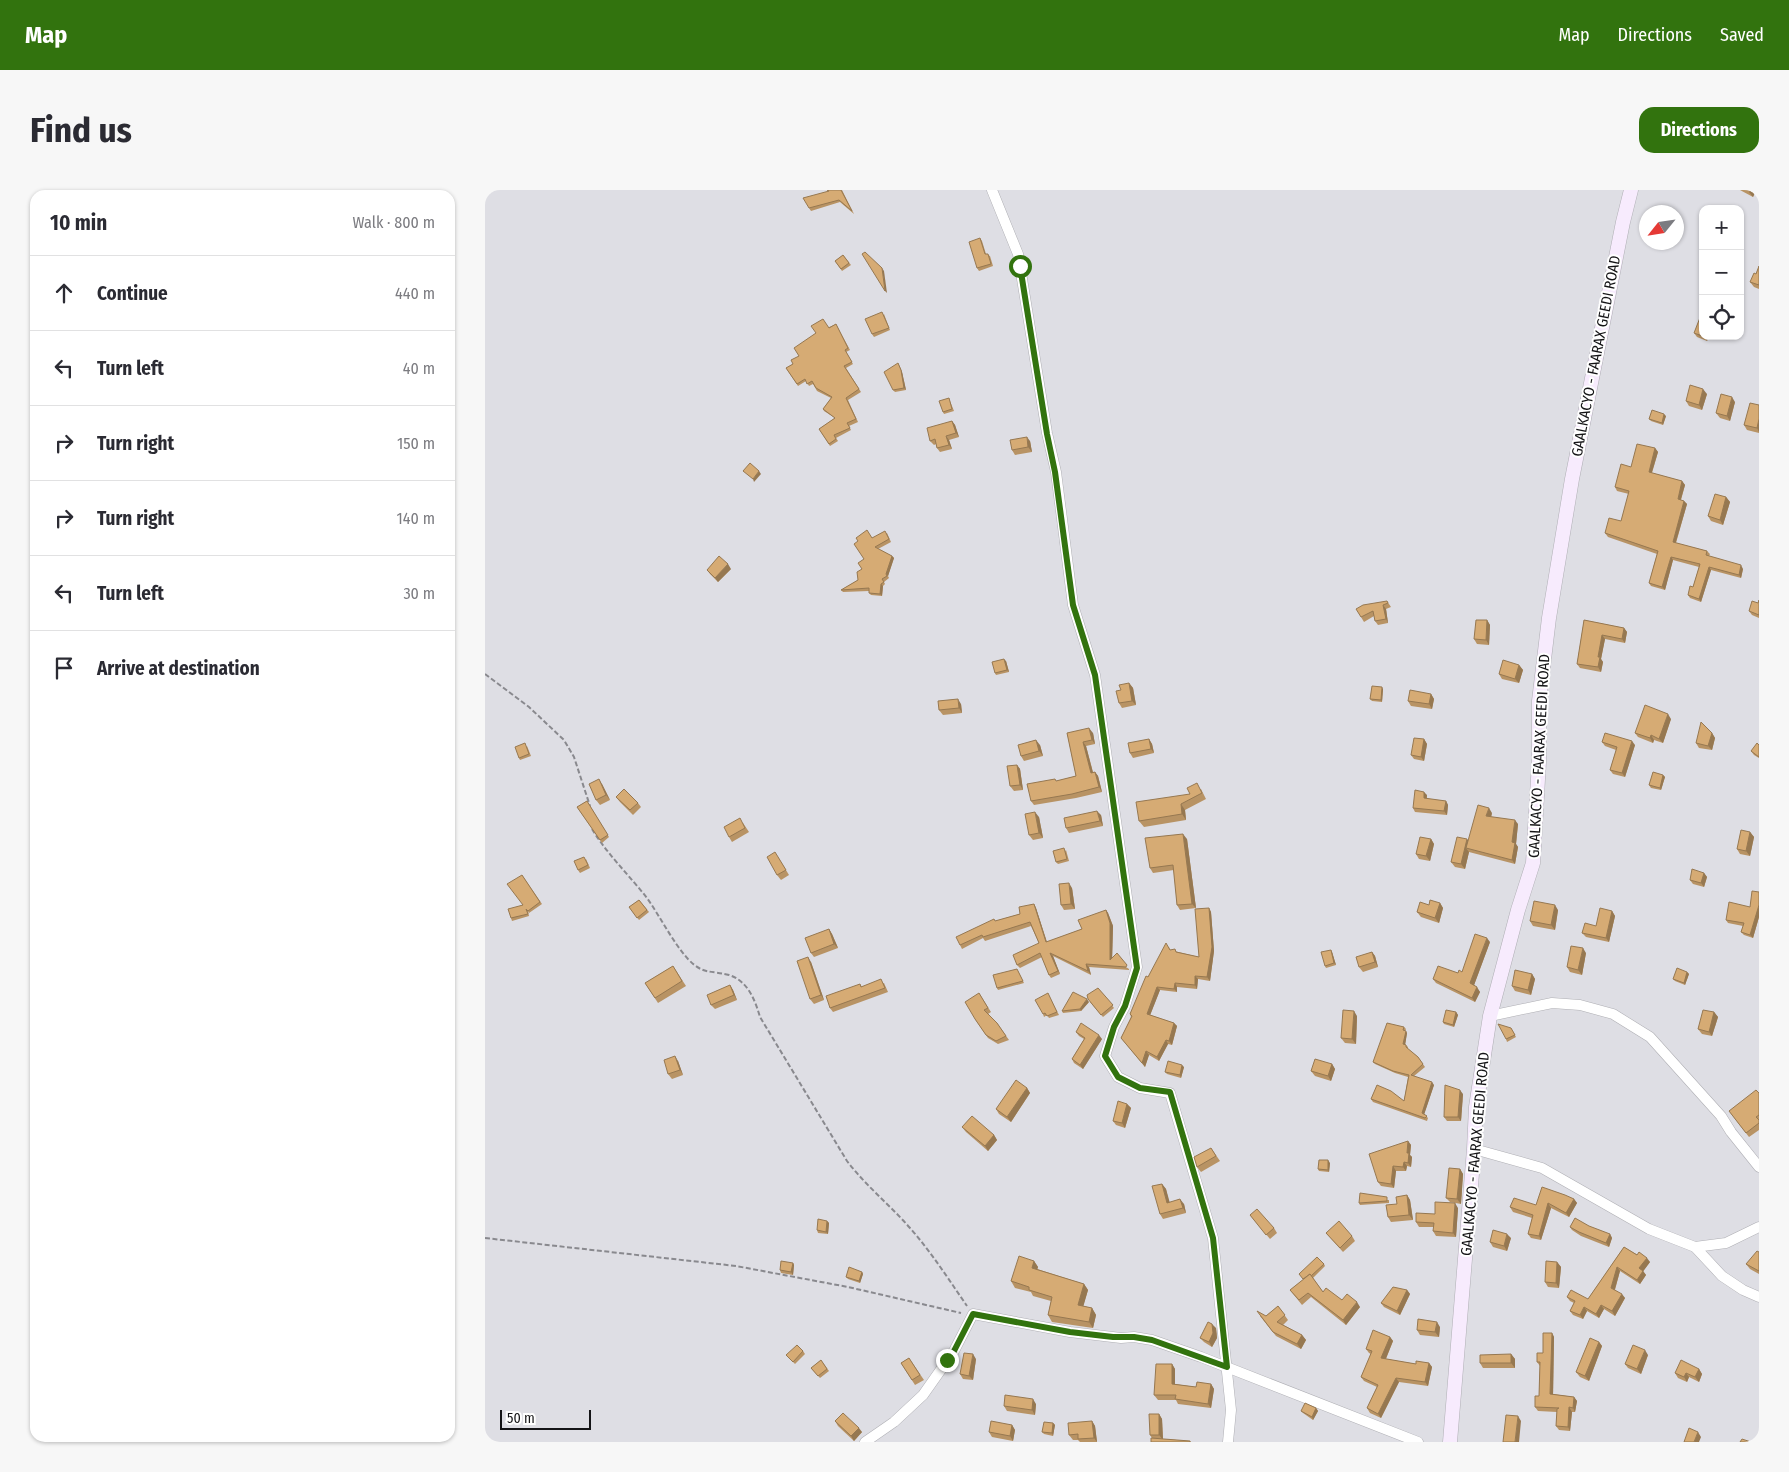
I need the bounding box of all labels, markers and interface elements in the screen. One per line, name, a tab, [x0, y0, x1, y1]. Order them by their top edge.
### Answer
text: Map	[25, 21, 67, 49]
text: Map	[1558, 24, 1590, 46]
text: Directions	[1618, 24, 1692, 46]
text: Saved	[1720, 24, 1764, 46]
button: Directions	[1639, 107, 1759, 153]
text: Find us	[30, 109, 132, 151]
north arrow	[1639, 205, 1684, 250]
map controls	[1699, 205, 1744, 340]
button: +	[1699, 205, 1744, 250]
text: 10 min	[50, 210, 107, 236]
text: Walk · 800 m	[352, 213, 435, 232]
button: −	[1699, 250, 1744, 295]
street label: GAALKACYO - FAARAX GEEDI ROAD	[1568, 254, 1624, 458]
route start	[1009, 255, 1032, 278]
icon: ahead	[50, 279, 78, 307]
text: Continue	[97, 282, 168, 305]
text: 440 m	[395, 284, 435, 303]
button: locate	[1699, 295, 1744, 340]
icon: left	[50, 354, 78, 382]
text: Turn left	[97, 357, 164, 380]
text: 40 m	[403, 359, 435, 378]
icon: right	[50, 429, 78, 457]
text: Turn right	[97, 432, 174, 455]
text: 150 m	[397, 434, 435, 453]
icon: right	[50, 504, 78, 532]
text: Turn right	[97, 507, 174, 530]
text: 140 m	[397, 509, 435, 528]
icon: left	[50, 579, 78, 607]
text: Turn left	[97, 582, 164, 605]
text: 30 m	[403, 584, 435, 603]
street label: GAALKACYO - FAARAX GEEDI ROAD	[1525, 653, 1553, 859]
icon: arrive	[50, 654, 78, 682]
text: Arrive at destination	[97, 657, 260, 680]
street label: GAALKACYO - FAARAX GEEDI ROAD	[1457, 1051, 1493, 1257]
route end	[936, 1349, 959, 1372]
scale bar	[500, 1407, 591, 1430]
text: 50 m	[507, 1410, 535, 1427]

